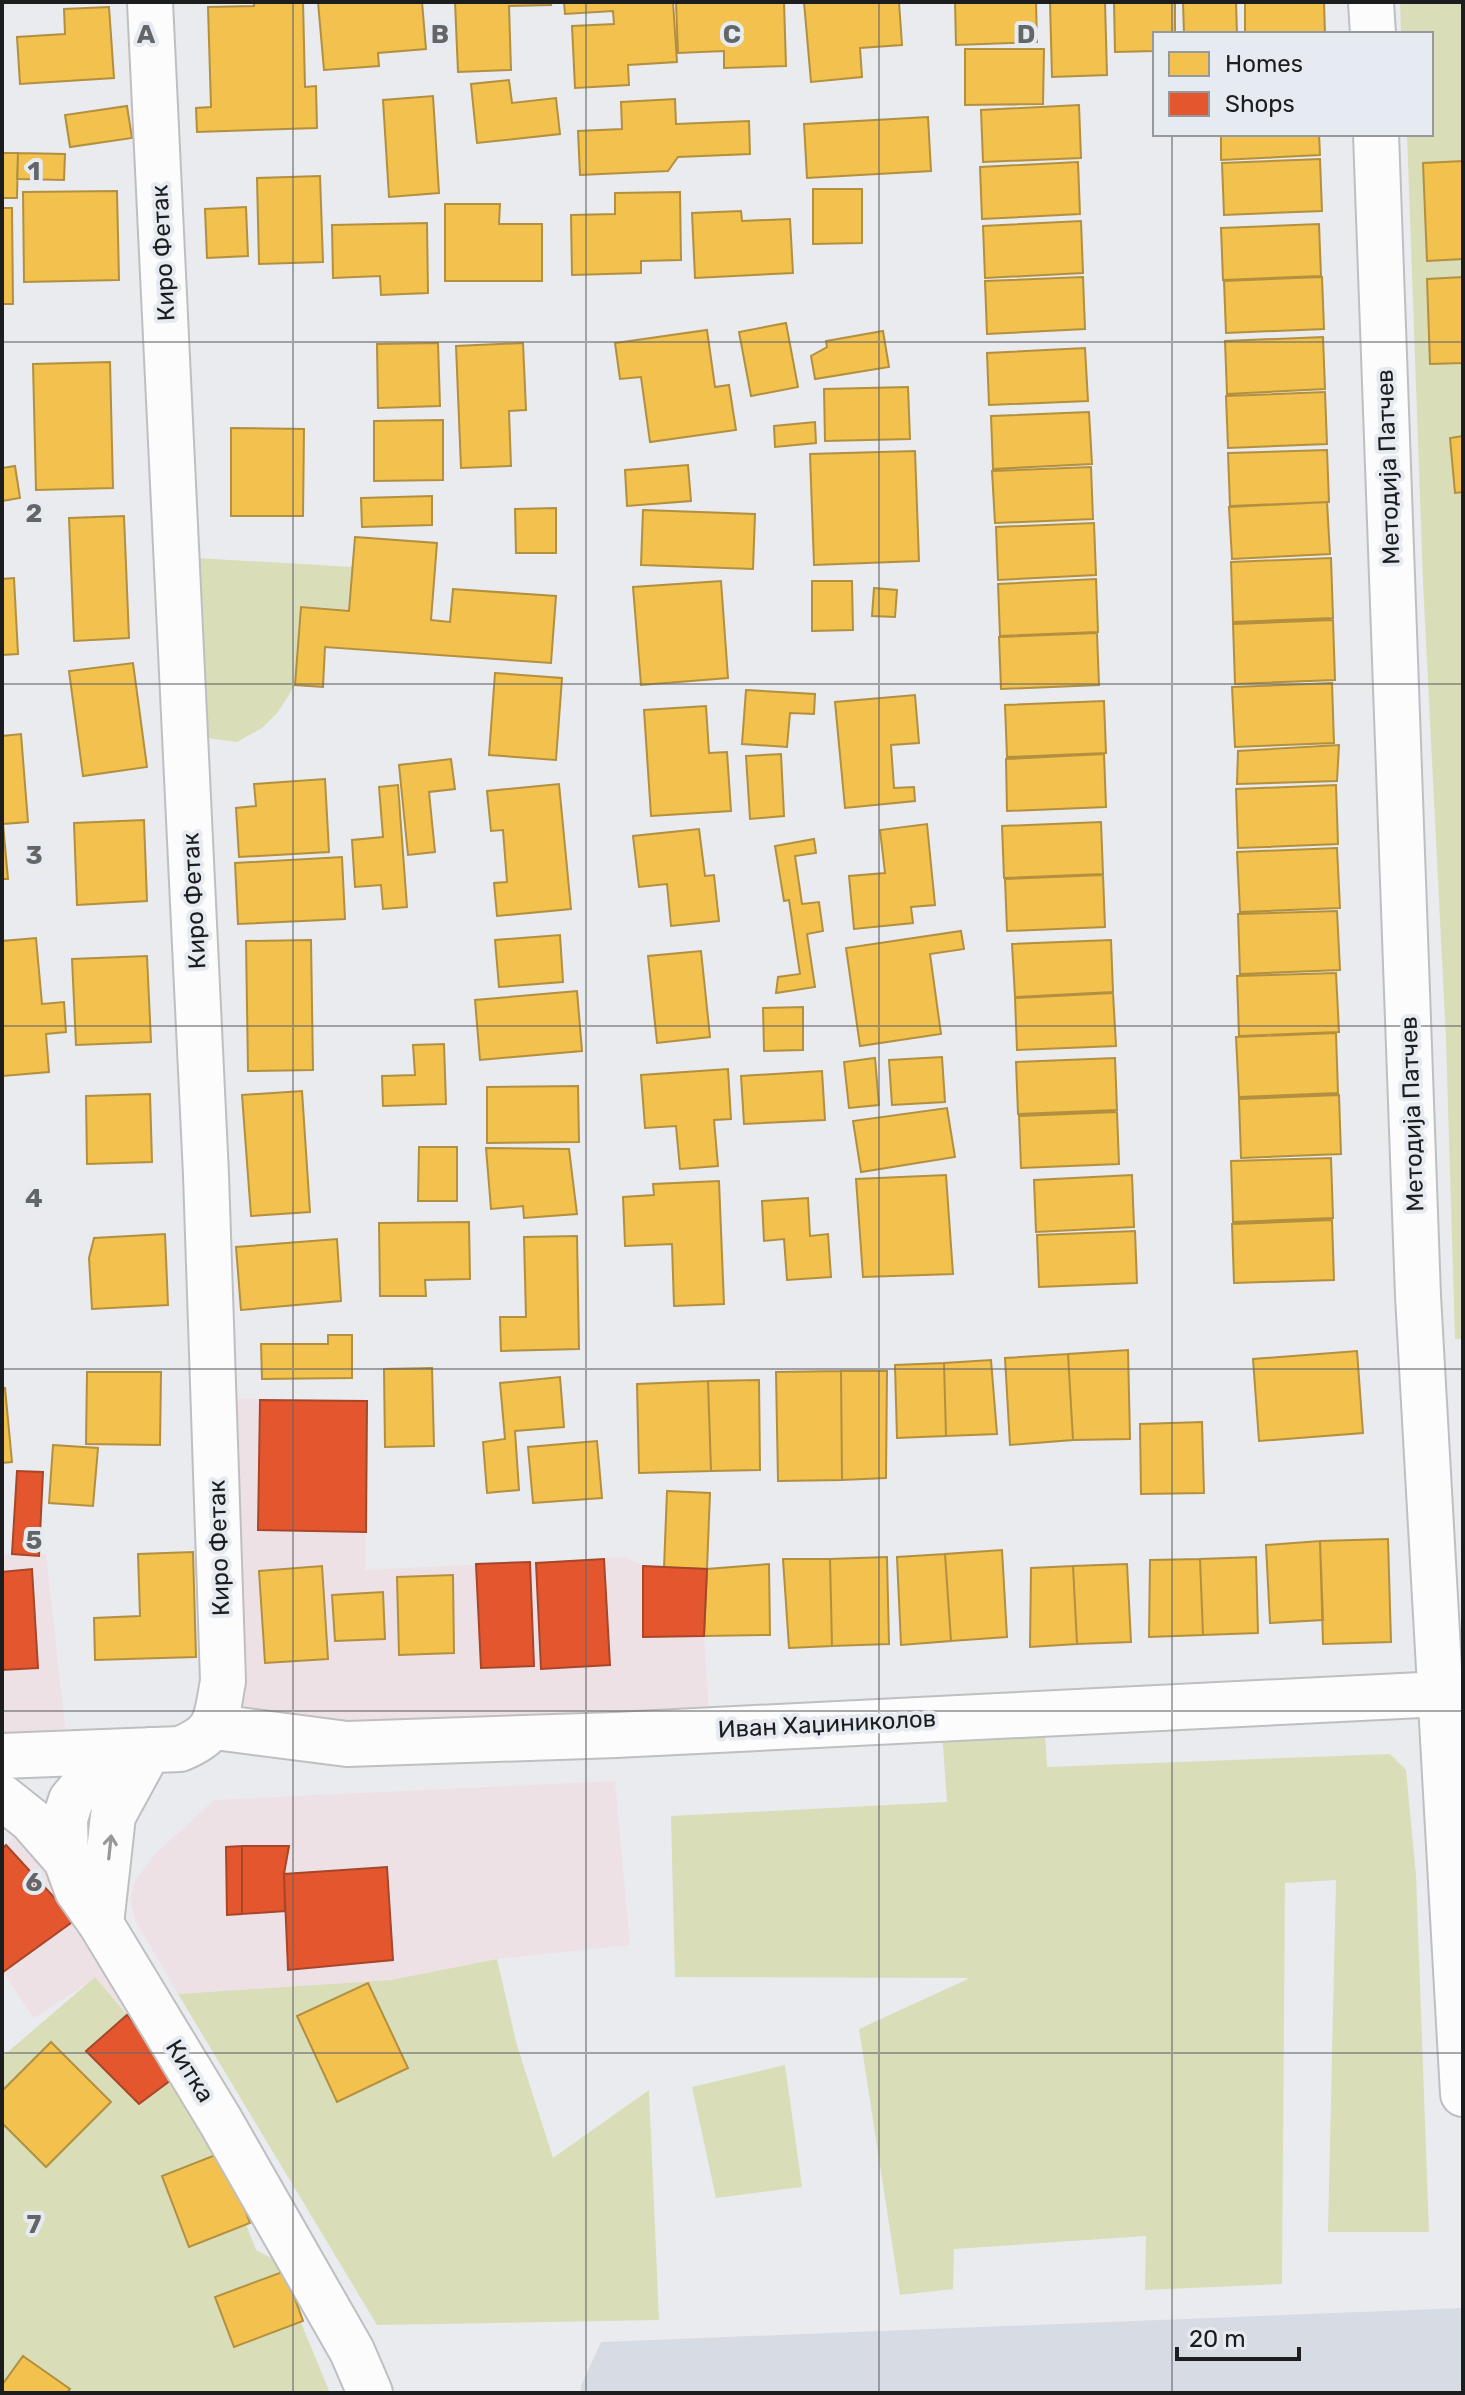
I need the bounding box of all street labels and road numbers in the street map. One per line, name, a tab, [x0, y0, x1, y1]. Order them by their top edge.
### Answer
street label: Киро Фетак	[145, 184, 181, 322]
street label: Методија Патчев	[1371, 369, 1405, 565]
street label: Киро Фетак	[176, 832, 212, 970]
street label: Методија Патчев	[1395, 1016, 1429, 1212]
street label: Киро Фетак	[203, 1479, 235, 1617]
street label: Иван Хаџиниколов	[717, 1704, 937, 1744]
street label: Китка	[160, 2035, 220, 2107]

